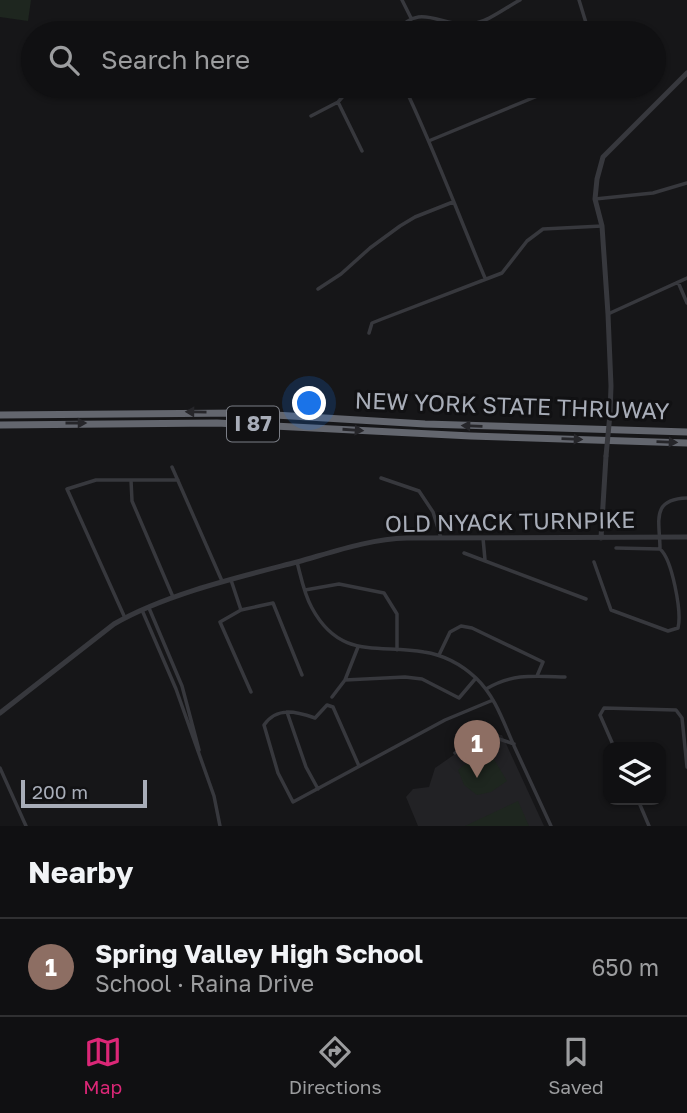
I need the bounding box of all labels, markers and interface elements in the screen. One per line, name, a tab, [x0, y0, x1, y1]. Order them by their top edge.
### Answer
search box	[21, 21, 666, 98]
icon: search	[45, 41, 83, 79]
text: Search here	[101, 44, 250, 75]
your location	[292, 386, 326, 420]
street label: NEW YORK STATE THRUWAY	[354, 386, 670, 424]
one-way arrow	[184, 406, 206, 418]
road number: I 87	[227, 406, 279, 442]
one-way arrow	[65, 417, 87, 429]
one-way arrow	[461, 420, 483, 431]
one-way arrow	[342, 425, 364, 436]
one-way arrow	[562, 434, 584, 445]
one-way arrow	[656, 437, 678, 448]
street label: OLD NYACK TURNPIKE	[385, 505, 635, 537]
pin: 1	[454, 720, 500, 778]
map controls	[603, 742, 666, 805]
button: layers	[603, 742, 666, 805]
scale bar	[21, 777, 147, 809]
text: 200 m	[32, 780, 88, 803]
text: Nearby	[28, 854, 133, 890]
text: Spring Valley High School	[95, 938, 423, 969]
text: 1	[45, 953, 57, 981]
text: 650 m	[591, 953, 659, 981]
text: School · Raina Drive	[95, 969, 314, 997]
tab: Map	[83, 1033, 122, 1098]
tab: Directions	[289, 1033, 382, 1098]
tab: Saved	[548, 1033, 604, 1098]

